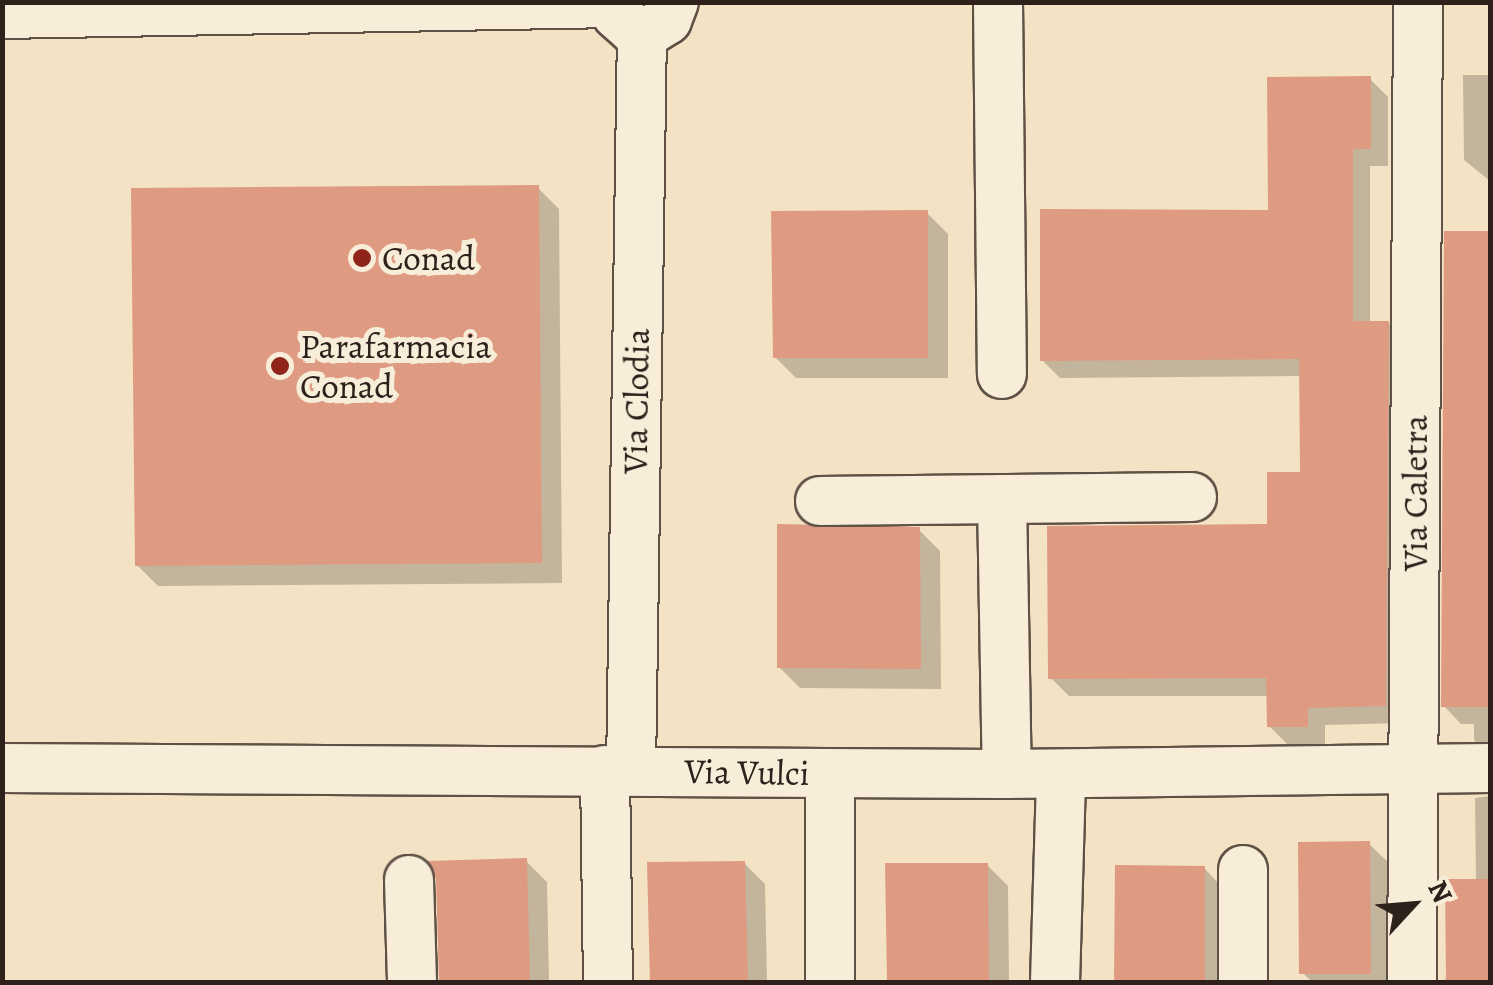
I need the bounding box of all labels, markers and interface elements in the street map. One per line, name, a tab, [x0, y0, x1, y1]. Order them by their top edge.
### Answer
place label: Conad	[382, 237, 475, 279]
marker: Conad	[351, 247, 373, 269]
place label: Parafarmacia Conad	[300, 325, 492, 407]
street label: Via Clodia	[614, 328, 658, 474]
marker: Parafarmacia Conad	[269, 355, 291, 377]
street label: Via Caletra	[1394, 415, 1436, 571]
street label: Via Vulci	[684, 750, 810, 794]
north arrow	[1363, 855, 1463, 955]
text: N	[1418, 874, 1462, 909]

